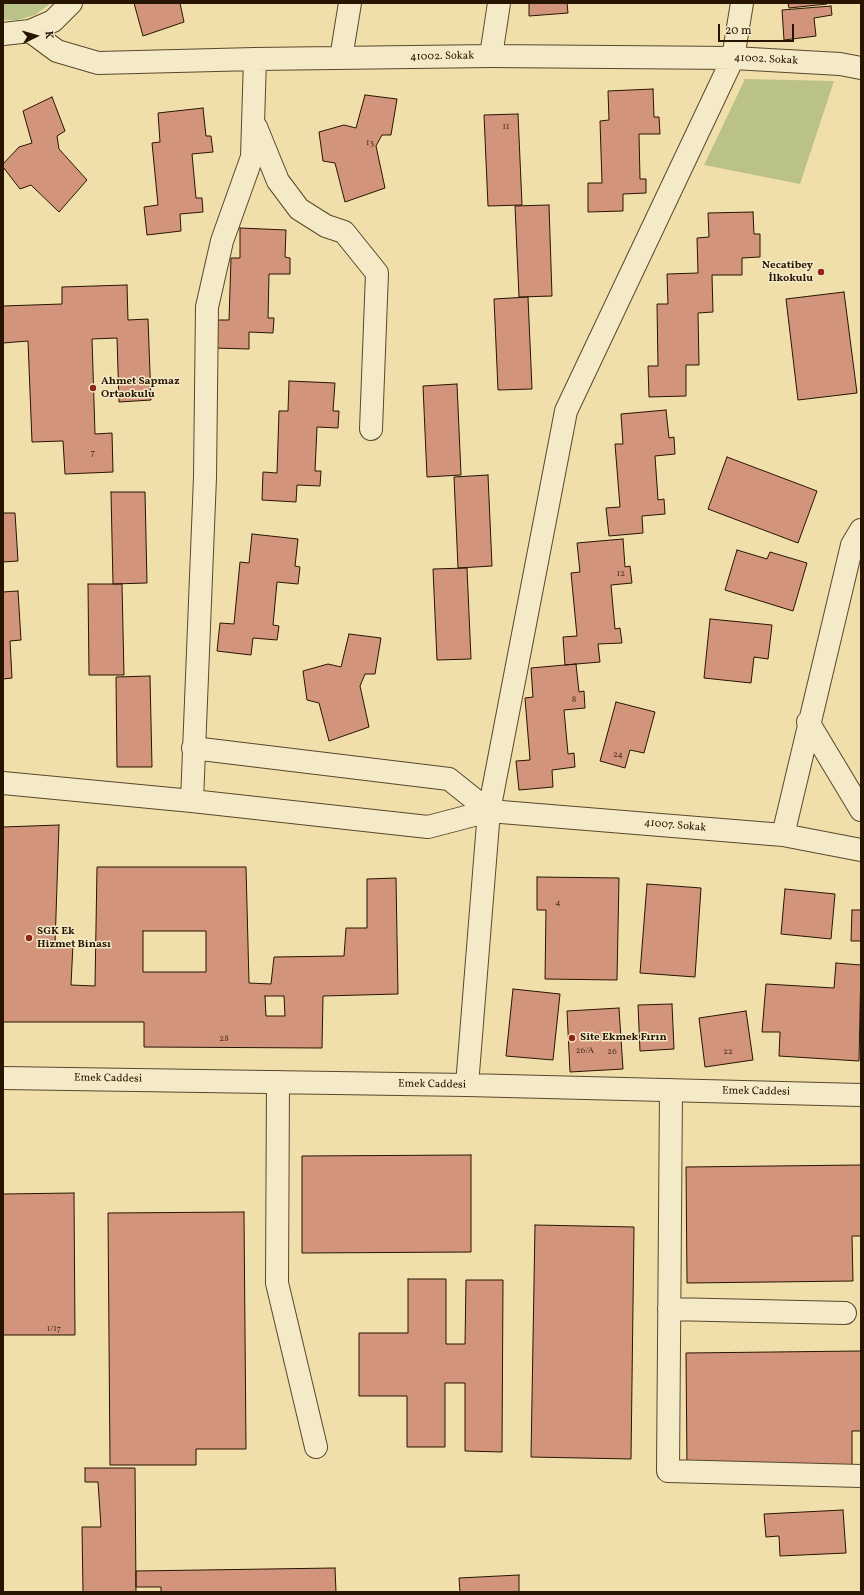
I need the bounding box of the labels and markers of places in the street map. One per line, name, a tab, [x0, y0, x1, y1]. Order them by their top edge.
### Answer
place label: Necatibey İlkokulu	[762, 259, 813, 285]
marker: Necatibey İlkokulu	[816, 267, 826, 277]
place label: Ahmet Sapmaz Ortaokulu	[101, 375, 180, 401]
marker: Ahmet Sapmaz Ortaokulu	[88, 383, 98, 393]
place label: SGK Ek Hizmet Binası	[37, 925, 111, 951]
marker: SGK Ek Hizmet Binası	[24, 933, 34, 943]
place label: Site Ekmek Fırın	[580, 1031, 667, 1045]
marker: Site Ekmek Fırın	[567, 1033, 577, 1043]

